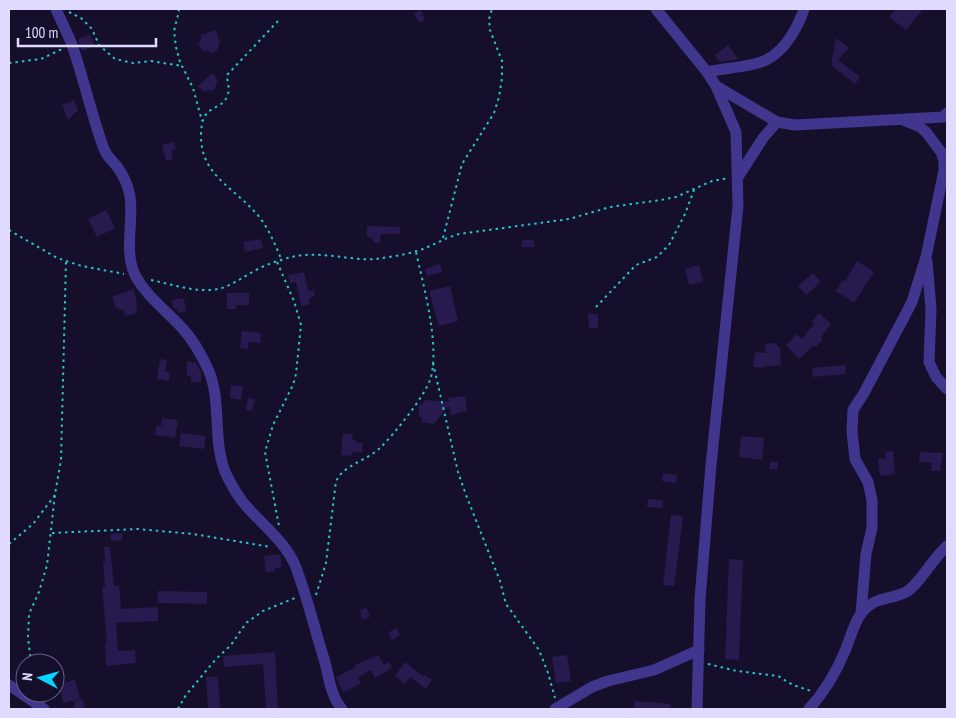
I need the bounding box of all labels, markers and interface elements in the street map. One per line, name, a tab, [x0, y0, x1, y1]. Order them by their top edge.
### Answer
scale bar	[18, 15, 155, 47]
text: 100 m	[25, 23, 58, 42]
north arrow	[15, 653, 65, 703]
text: N	[18, 672, 36, 681]

